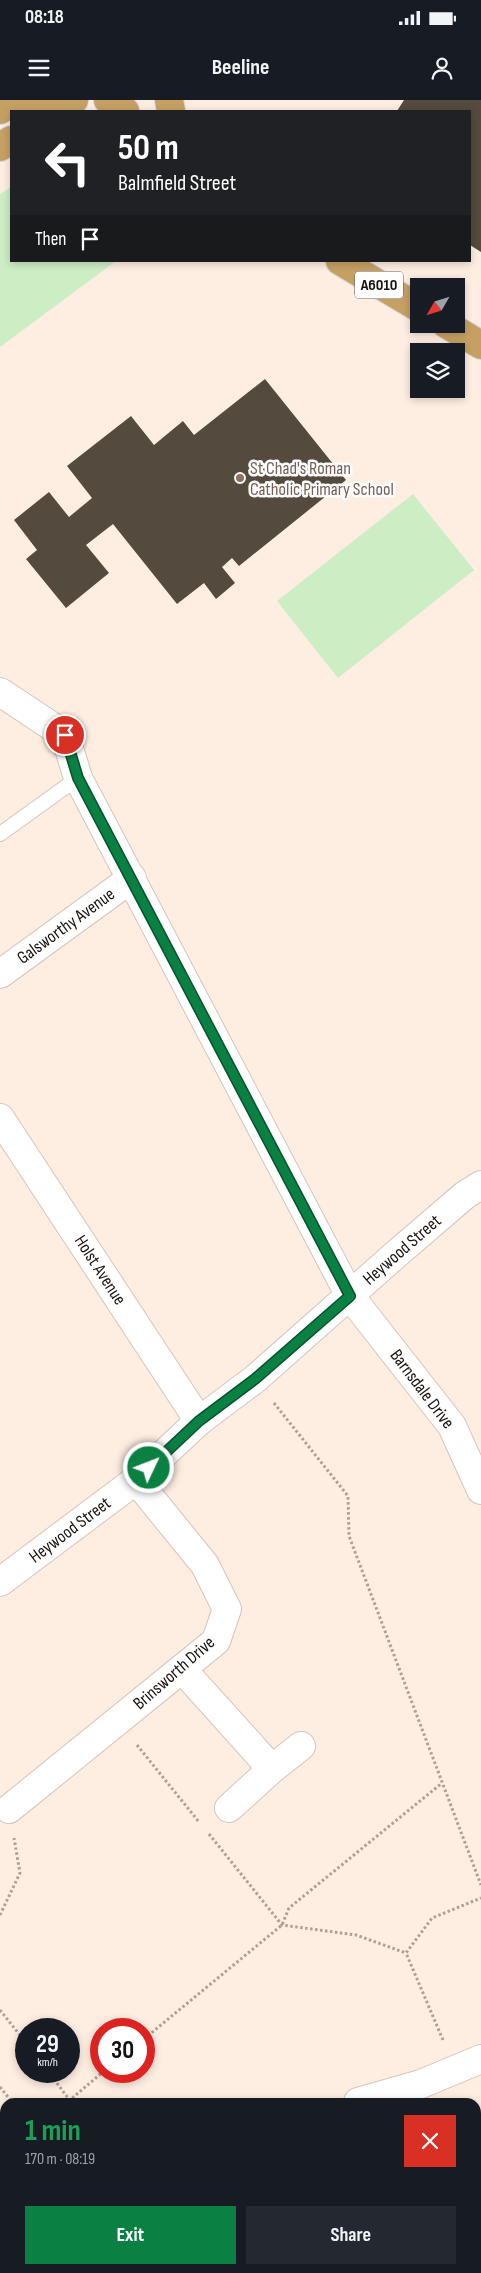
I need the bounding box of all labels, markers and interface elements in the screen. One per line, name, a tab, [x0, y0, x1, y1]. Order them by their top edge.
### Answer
text: 08:18	[25, 6, 64, 29]
icon: menu	[25, 54, 53, 82]
text: Beeline	[212, 54, 269, 81]
icon: person	[428, 54, 456, 82]
text: 50 m	[118, 127, 179, 170]
icon: left	[35, 130, 100, 195]
text: Balmfield Street	[118, 170, 236, 197]
icon: arrive	[76, 225, 104, 253]
text: Then	[35, 228, 66, 251]
road number: A6010	[355, 272, 403, 298]
north arrow	[410, 278, 465, 332]
map controls	[410, 278, 465, 398]
button: layers	[410, 343, 465, 398]
place label: St Chad's Roman Catholic Primary School	[250, 458, 394, 500]
marker: St Chad's Roman Catholic Primary School	[234, 472, 246, 484]
pin	[44, 714, 86, 756]
icon: arrive	[51, 721, 79, 749]
street label: Galsworthy Avenue	[13, 884, 119, 968]
street label: Heywood Street	[359, 1210, 446, 1290]
street label: Holst Avenue	[70, 1231, 130, 1309]
street label: Barnsdale Drive	[385, 1345, 459, 1433]
position arrow	[122, 1441, 174, 1493]
street label: Heywood Street	[25, 1492, 115, 1567]
street label: Brinsworth Drive	[129, 1632, 219, 1714]
speed limit sign: 30	[90, 2018, 155, 2083]
text: 29	[36, 2029, 59, 2060]
text: km/h	[37, 2055, 58, 2070]
text: 1 min	[25, 2113, 81, 2149]
button: close	[404, 2115, 456, 2167]
text: 170 m · 08:19	[25, 2150, 95, 2169]
button: Exit	[25, 2206, 236, 2264]
button: Share	[246, 2206, 456, 2264]

